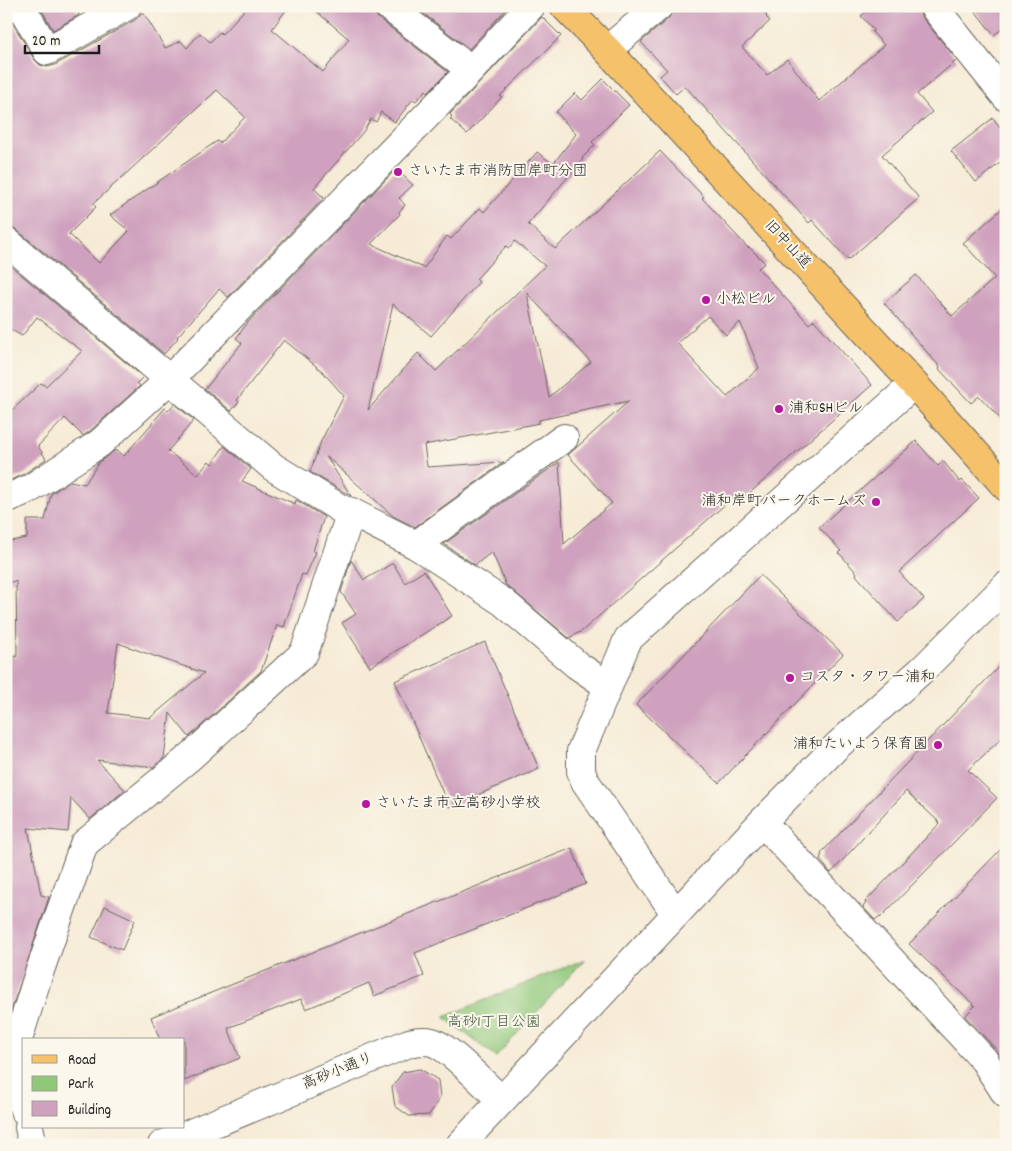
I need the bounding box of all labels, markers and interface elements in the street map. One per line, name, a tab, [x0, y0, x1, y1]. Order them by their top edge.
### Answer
scale bar	[25, 22, 99, 54]
text: 20 m	[32, 31, 60, 53]
place label: さいたま市消防団岸町分団	[408, 161, 587, 183]
marker: さいたま市消防団岸町分団	[392, 166, 404, 178]
street label: 旧中山道	[758, 216, 816, 274]
place label: 小松ビル	[716, 289, 776, 311]
marker: 小松ビル	[700, 294, 712, 306]
place label: 浦和SHビル	[789, 398, 863, 420]
marker: 浦和SHビル	[773, 403, 785, 415]
place label: 浦和岸町パークホームズ	[702, 491, 866, 513]
marker: 浦和岸町パークホームズ	[870, 496, 882, 508]
place label: コスタ・タワー浦和	[800, 667, 935, 689]
marker: コスタ・タワー浦和	[784, 672, 796, 684]
place label: 浦和たいよう保育園	[793, 734, 928, 756]
marker: 浦和たいよう保育園	[932, 739, 944, 751]
place label: さいたま市立高砂小学校	[376, 793, 540, 815]
marker: さいたま市立高砂小学校	[360, 798, 372, 810]
park label: 高砂1丁目公園	[447, 1012, 541, 1034]
legend	[22, 1038, 185, 1128]
street label: 高砂小通り	[299, 1048, 377, 1096]
text: Road	[68, 1050, 96, 1072]
text: Park	[68, 1074, 94, 1096]
text: Building	[68, 1100, 111, 1122]

